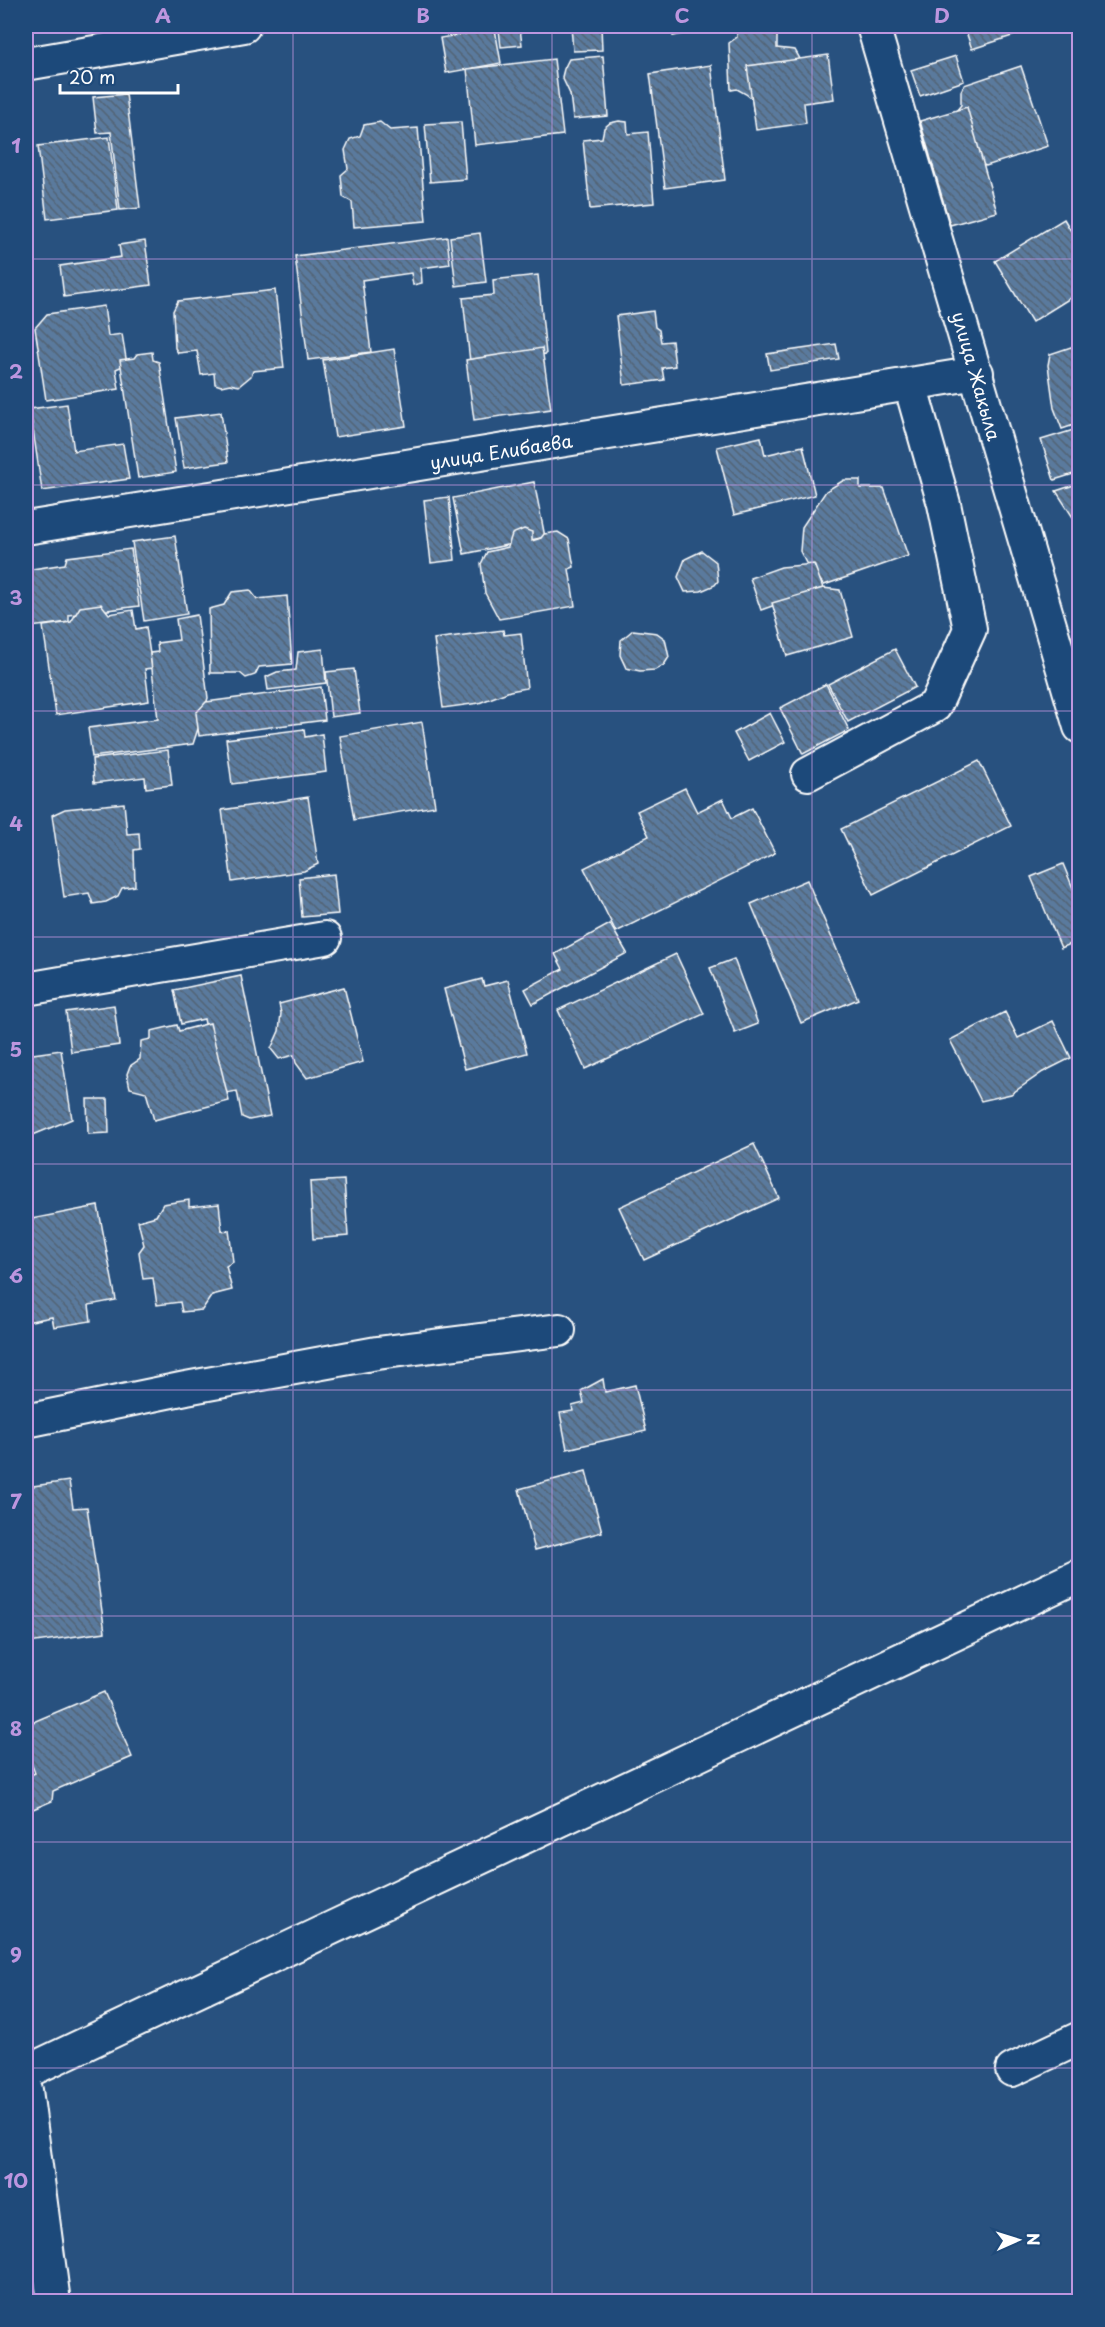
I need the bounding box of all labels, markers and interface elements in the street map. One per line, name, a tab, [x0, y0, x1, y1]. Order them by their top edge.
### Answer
text: A	[155, 0, 171, 30]
text: B	[416, 0, 430, 30]
text: C	[674, 0, 690, 30]
text: D	[934, 0, 950, 30]
scale bar	[60, 57, 178, 95]
text: 20 m	[69, 63, 115, 90]
text: 1	[11, 130, 21, 160]
street label: улица Жакыла	[946, 308, 1009, 444]
text: 2	[9, 356, 23, 386]
street label: улица Елибаева	[428, 426, 575, 476]
text: 3	[9, 582, 23, 612]
text: 4	[9, 808, 23, 838]
text: 5	[10, 1034, 22, 1064]
text: 6	[9, 1260, 23, 1290]
text: 7	[10, 1486, 22, 1516]
text: 8	[10, 1713, 22, 1743]
text: 9	[10, 1939, 22, 1969]
text: 10	[4, 2165, 28, 2195]
north arrow	[988, 2210, 1048, 2270]
text: N	[1022, 2232, 1046, 2246]

